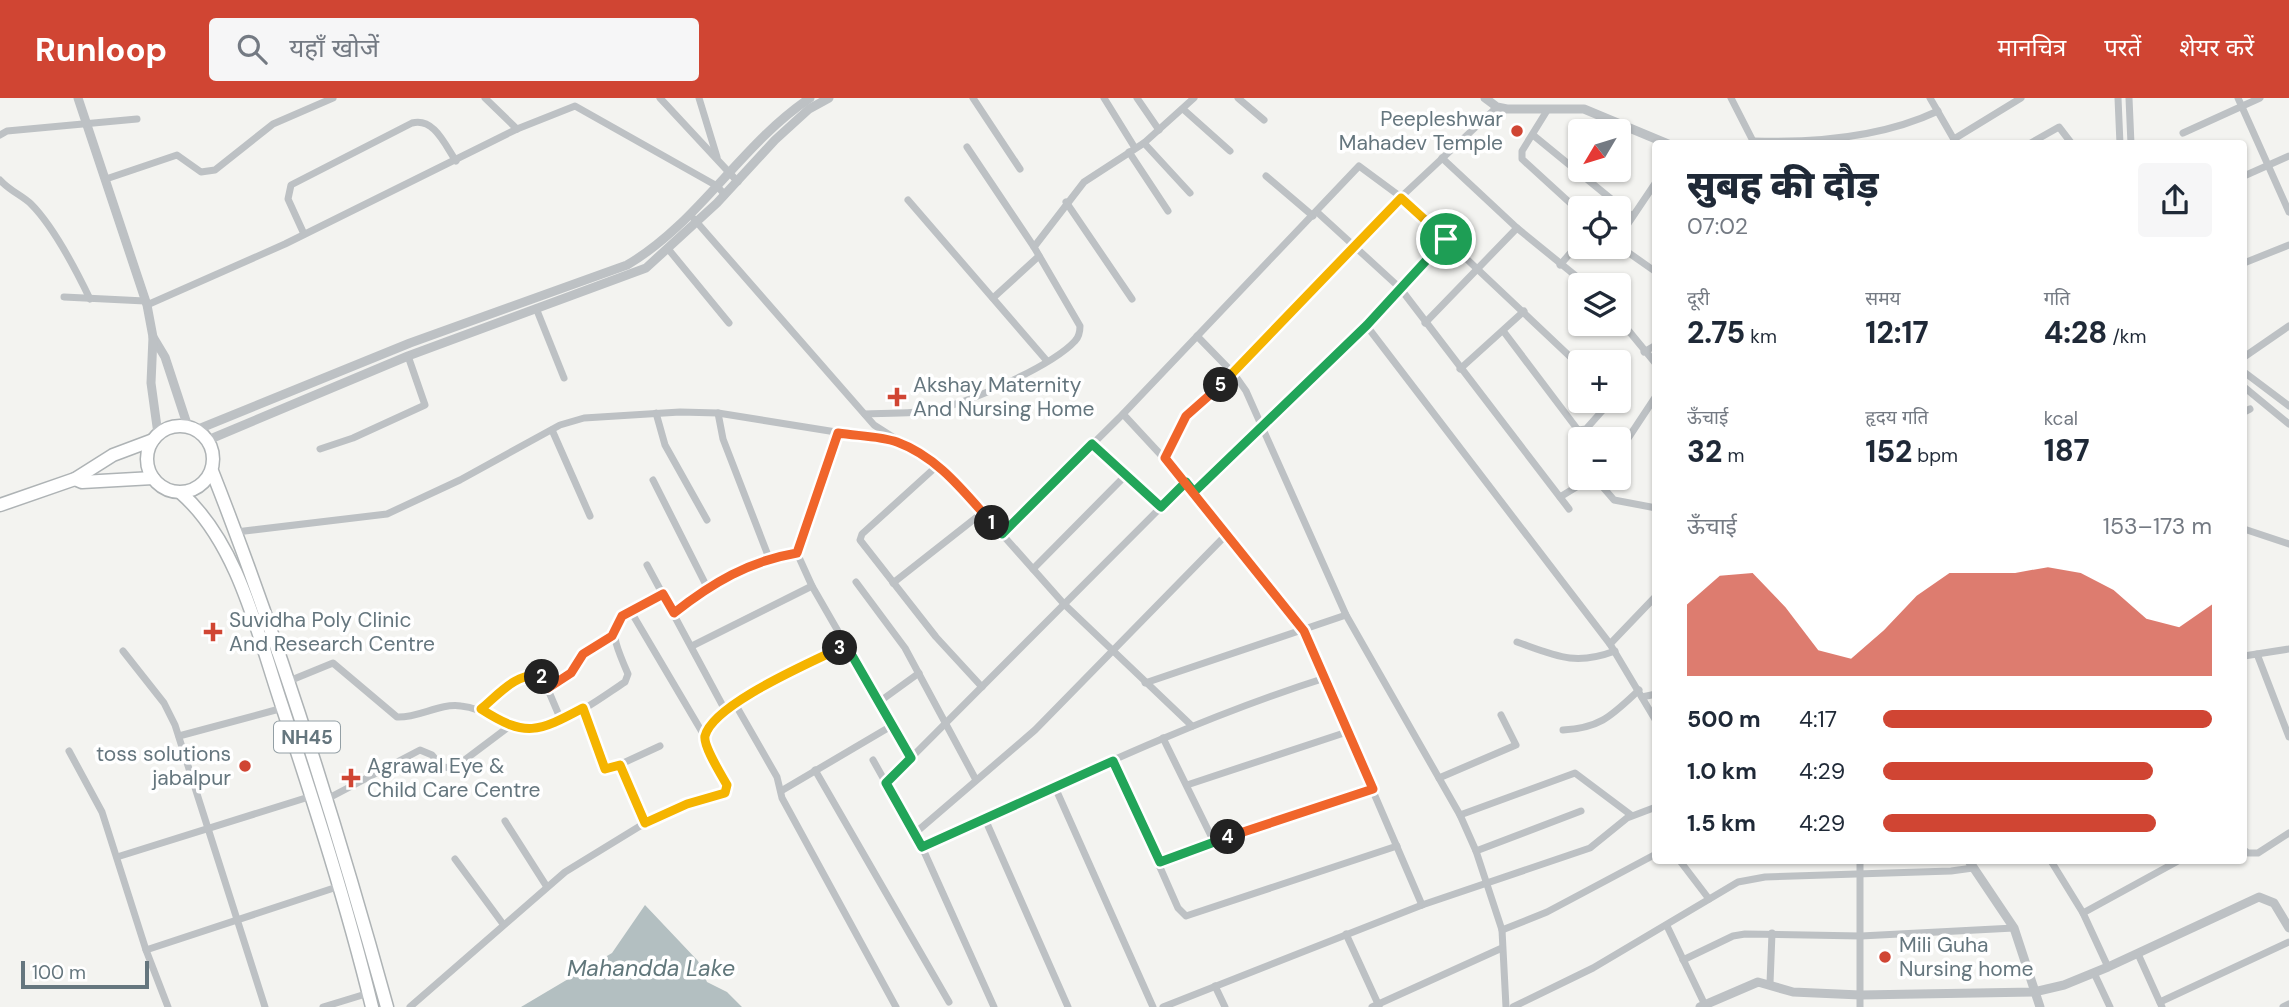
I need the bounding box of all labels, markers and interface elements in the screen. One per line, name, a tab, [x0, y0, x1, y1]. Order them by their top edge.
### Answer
search box	[209, 18, 699, 81]
text: Runloop	[35, 28, 167, 71]
icon: search	[233, 30, 271, 68]
text: यहाँ खोजें	[289, 31, 379, 65]
text: मानचित्र	[1998, 32, 2066, 63]
text: परतें	[2104, 32, 2141, 63]
text: शेयर करें	[2179, 32, 2254, 63]
place label: Peepleshwar Mahadev Temple	[1339, 105, 1503, 157]
north arrow	[1568, 119, 1631, 182]
map controls	[1568, 119, 1631, 490]
marker: Peepleshwar Mahadev Temple	[1509, 123, 1525, 139]
text: सुबह की दौड़	[1687, 160, 1879, 210]
button: share	[2138, 163, 2212, 237]
button: locate	[1568, 196, 1631, 259]
pin	[1416, 209, 1476, 269]
text: 07:02	[1687, 211, 1748, 241]
icon: arrive	[1427, 220, 1465, 258]
button: layers	[1568, 273, 1631, 336]
text: दूरी	[1687, 286, 1710, 311]
text: समय	[1865, 286, 1901, 311]
text: गति	[2044, 286, 2070, 311]
text: 2.75	[1687, 313, 1745, 352]
text: 12:17	[1865, 313, 1929, 352]
text: 4:28	[2044, 313, 2107, 352]
text: km	[1745, 324, 1777, 349]
text: /km	[2107, 324, 2146, 349]
button: +	[1568, 350, 1631, 413]
pin: 5	[1204, 368, 1238, 402]
place label: Akshay Maternity And Nursing Home	[913, 371, 1094, 423]
text: 5	[1215, 372, 1226, 397]
marker: Akshay Maternity And Nursing Home	[887, 387, 907, 407]
text: ऊँचाई	[1687, 405, 1728, 430]
text: हृदय गति	[1865, 405, 1928, 430]
text: kcal	[2044, 406, 2078, 431]
button: −	[1568, 427, 1631, 490]
text: 187	[2044, 431, 2090, 470]
text: 32	[1687, 432, 1722, 471]
text: 152	[1865, 432, 1912, 471]
text: m	[1722, 443, 1744, 468]
text: bpm	[1912, 443, 1958, 468]
pin: 1	[974, 506, 1010, 540]
text: 1	[988, 510, 995, 535]
text: ऊँचाई	[1687, 511, 1737, 541]
text: 153–173 m	[2103, 511, 2212, 541]
place label: Suvidha Poly Clinic And Research Centre	[229, 606, 435, 658]
marker: Suvidha Poly Clinic And Research Centre	[203, 622, 223, 642]
pin: 3	[822, 630, 858, 666]
text: 3	[834, 635, 845, 660]
pin: 2	[524, 660, 560, 694]
text: 2	[536, 664, 547, 689]
text: 500 m	[1687, 704, 1761, 734]
text: 4:17	[1799, 704, 1837, 734]
road number: NH45	[274, 722, 340, 752]
place label: toss solutions jabalpur	[96, 740, 231, 792]
place label: Agrawal Eye & Child Care Centre	[367, 752, 541, 804]
text: 1.0 km	[1687, 756, 1757, 786]
text: 4:29	[1799, 756, 1845, 786]
marker: toss solutions jabalpur	[237, 758, 253, 774]
marker: Agrawal Eye & Child Care Centre	[341, 768, 361, 788]
text: 1.5 km	[1687, 808, 1756, 838]
text: 4:29	[1799, 808, 1845, 838]
pin: 4	[1210, 820, 1246, 854]
text: 4	[1221, 824, 1234, 849]
place label: Mili Guha Nursing home	[1899, 931, 2033, 983]
marker: Mili Guha Nursing home	[1877, 949, 1893, 965]
water label: Mahandda Lake	[567, 953, 735, 983]
scale bar	[21, 958, 149, 990]
text: 100 m	[32, 960, 86, 985]

